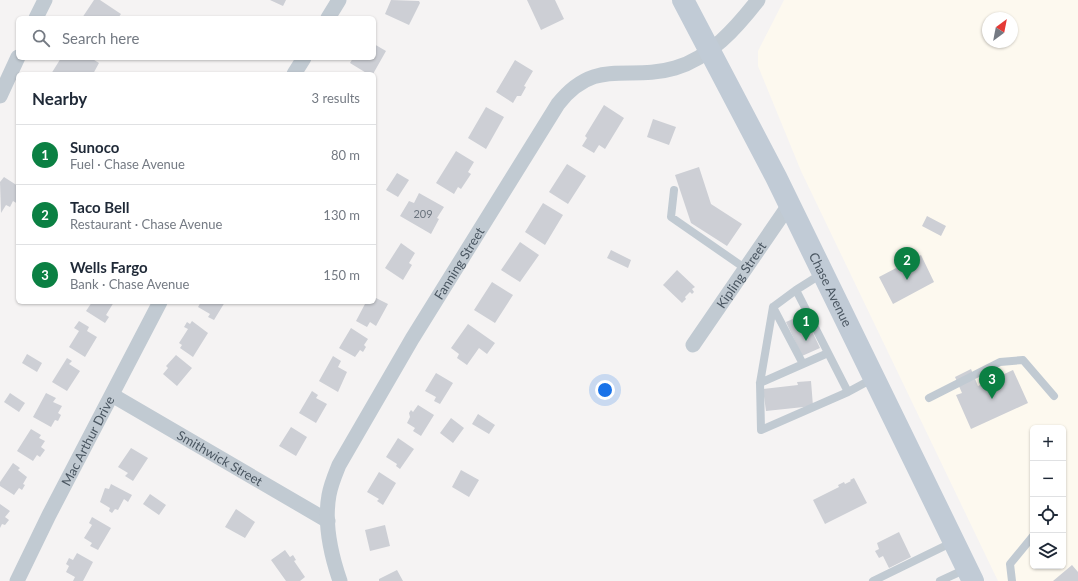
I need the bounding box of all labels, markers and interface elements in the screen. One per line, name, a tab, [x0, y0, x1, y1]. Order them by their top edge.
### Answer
north arrow	[982, 12, 1018, 48]
search box	[16, 16, 376, 60]
icon: search	[30, 27, 52, 49]
text: Search here	[62, 29, 139, 47]
text: Nearby	[32, 88, 87, 109]
text: 3 results	[312, 90, 360, 106]
text: Sunoco	[70, 138, 119, 156]
text: 1	[41, 147, 49, 163]
text: 80 m	[331, 147, 360, 163]
text: Fuel · Chase Avenue	[70, 156, 185, 172]
text: Taco Bell	[70, 198, 130, 216]
text: 2	[41, 207, 49, 223]
text: 130 m	[323, 207, 360, 223]
house number: 209	[413, 207, 433, 220]
text: Restaurant · Chase Avenue	[70, 216, 222, 232]
street label: Fanning Street	[431, 224, 488, 302]
street label: Kipling Street	[713, 238, 770, 311]
pin: 2	[894, 247, 920, 280]
street label: Chase Avenue	[806, 250, 856, 329]
text: Wells Fargo	[70, 258, 148, 276]
text: 3	[41, 267, 49, 283]
text: 150 m	[323, 267, 360, 283]
text: Bank · Chase Avenue	[70, 276, 189, 292]
pin: 1	[793, 308, 819, 341]
pin: 3	[979, 366, 1005, 399]
your location	[595, 380, 615, 400]
street label: Mac Arthur Drive	[58, 393, 118, 488]
map controls	[1030, 425, 1066, 569]
button: +	[1030, 425, 1066, 461]
street label: Smithwick Street	[174, 427, 266, 489]
button: −	[1030, 461, 1066, 497]
button: locate	[1030, 497, 1066, 533]
button: layers	[1030, 533, 1066, 569]

